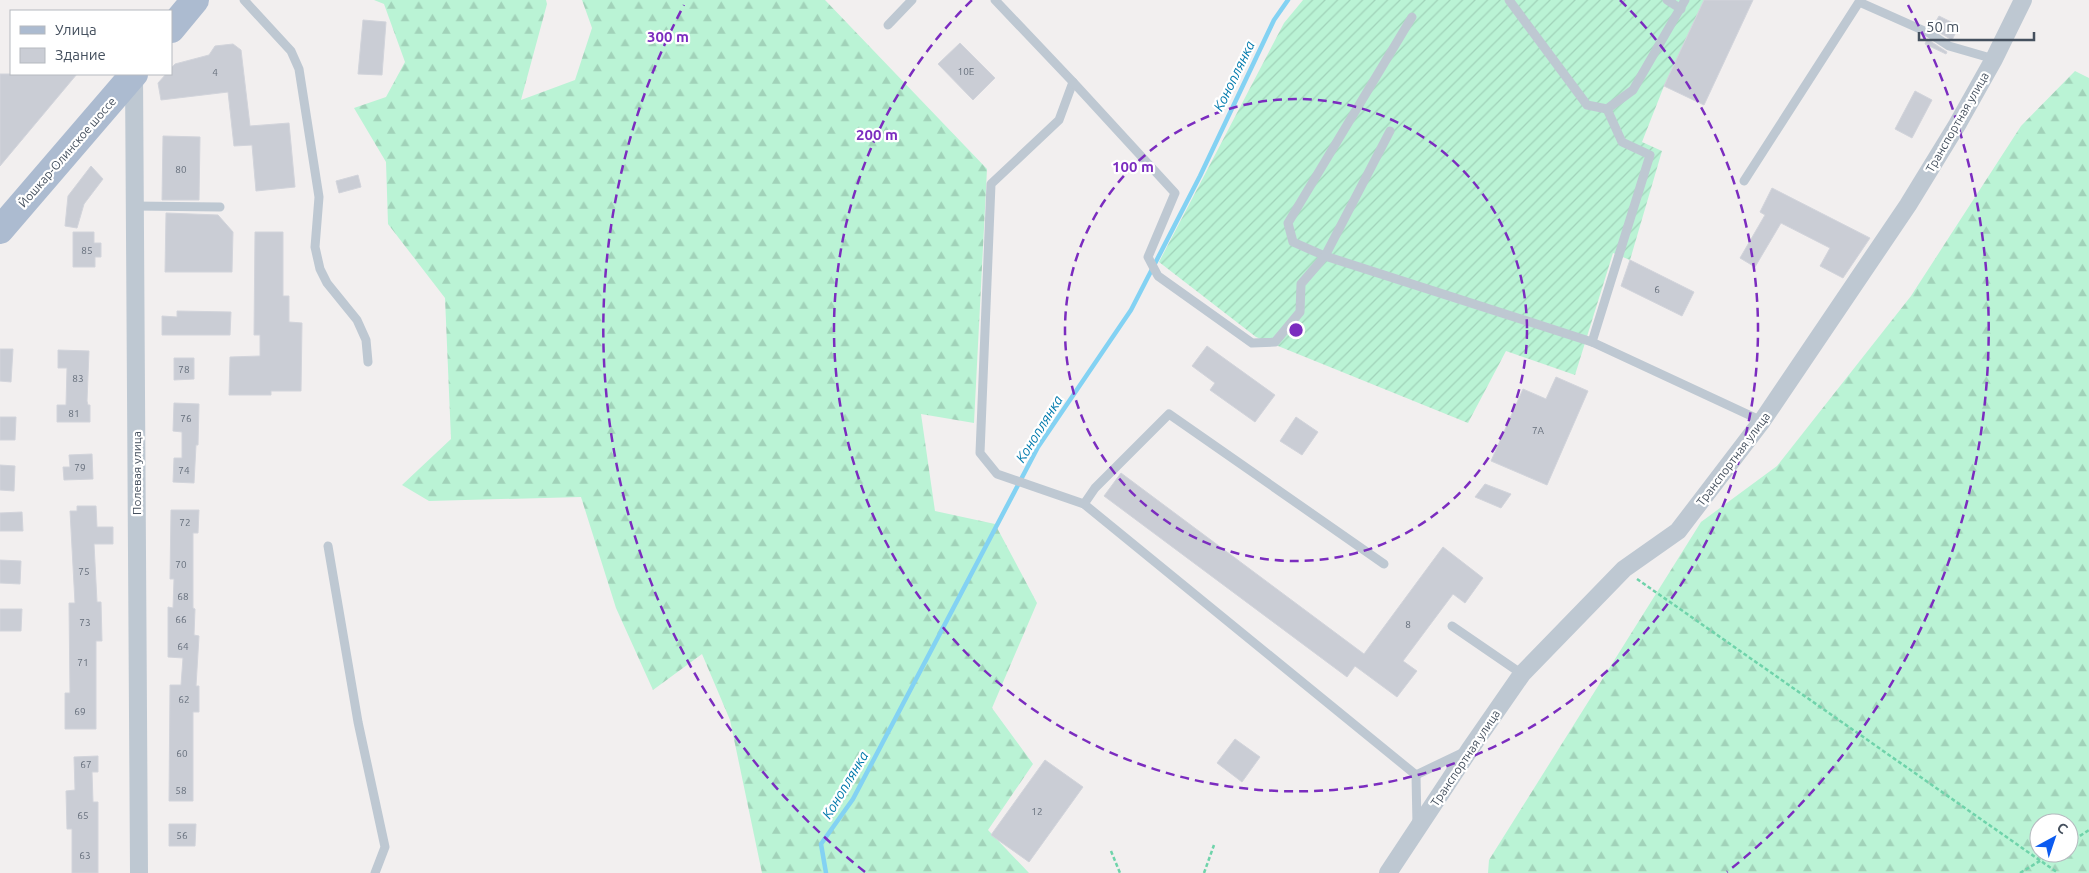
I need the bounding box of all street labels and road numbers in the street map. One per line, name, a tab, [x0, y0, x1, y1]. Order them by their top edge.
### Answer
street label: Транспортная улица	[1923, 70, 1991, 174]
street label: Йошкар-Олинское шоссе	[16, 94, 118, 210]
street label: Транспортная улица	[1694, 410, 1772, 508]
street label: Полевая улица	[130, 431, 143, 515]
street label: Транспортная улица	[1428, 707, 1502, 809]

